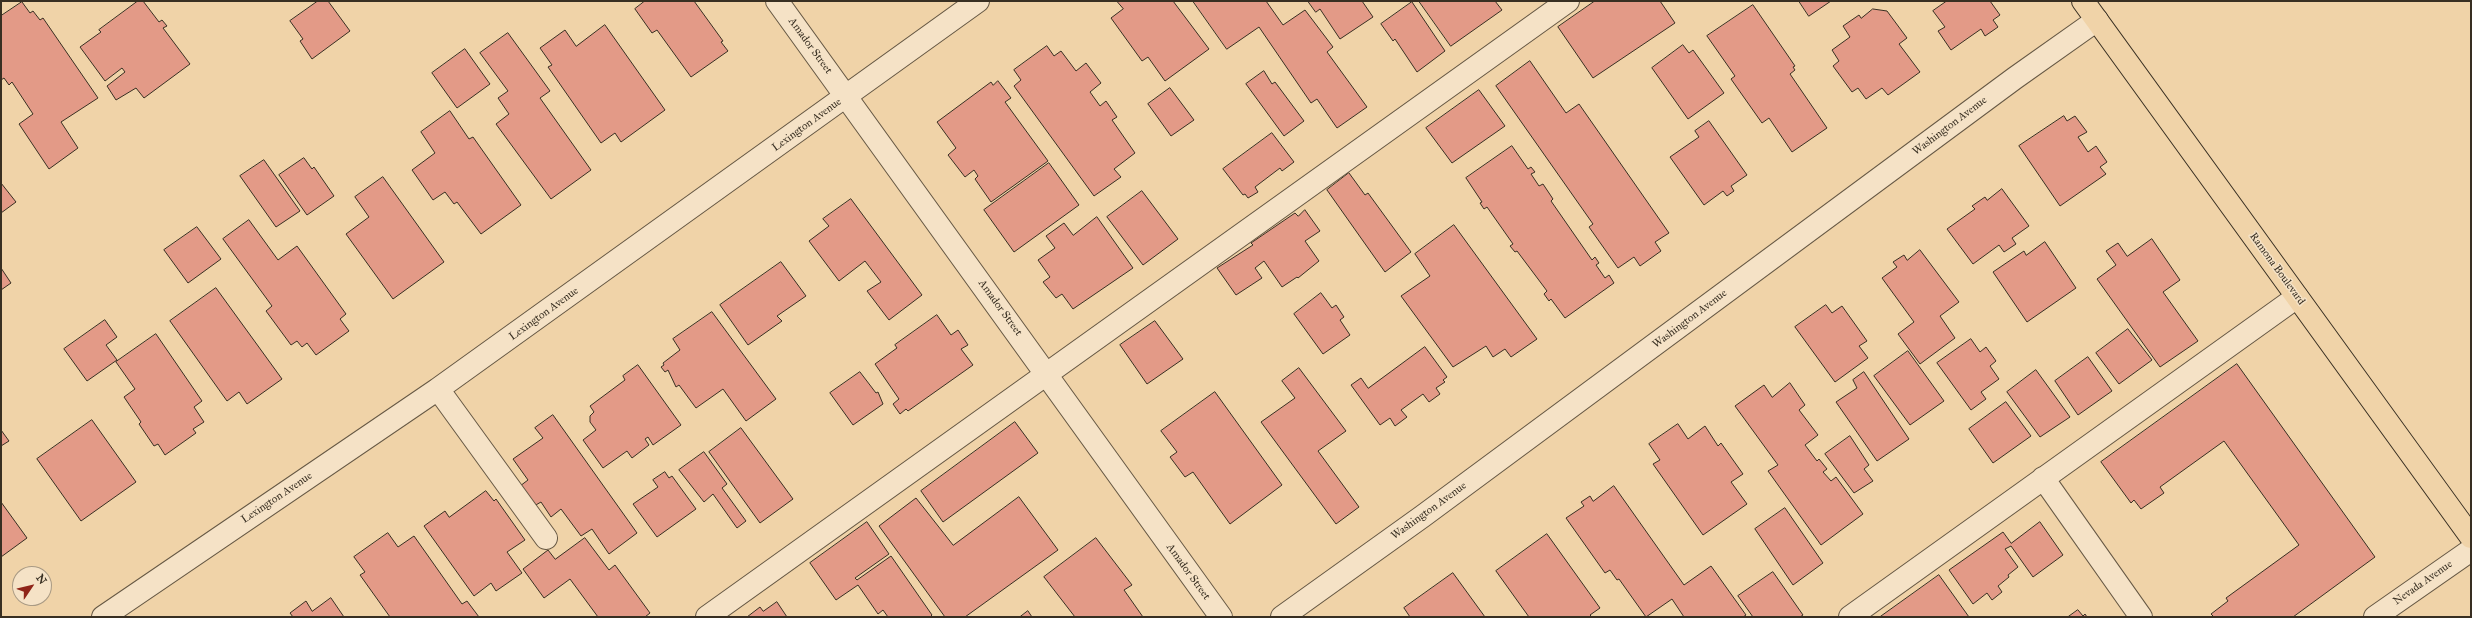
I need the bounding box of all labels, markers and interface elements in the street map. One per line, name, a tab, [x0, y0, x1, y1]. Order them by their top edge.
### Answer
street label: Amador Street	[785, 15, 835, 77]
street label: Washington Avenue	[1910, 94, 1990, 158]
street label: Lexington Avenue	[770, 95, 844, 155]
street label: Ramona Boulevard	[2246, 230, 2308, 308]
street label: Amador Street	[975, 277, 1025, 339]
street label: Lexington Avenue	[507, 284, 581, 344]
street label: Washington Avenue	[1650, 287, 1730, 351]
street label: Lexington Avenue	[239, 469, 315, 527]
street label: Washington Avenue	[1389, 479, 1469, 543]
street label: Amador Street	[1163, 541, 1213, 603]
street label: Nevada Avenue	[2391, 558, 2455, 608]
north arrow	[12, 566, 52, 606]
text: N	[33, 572, 49, 587]

